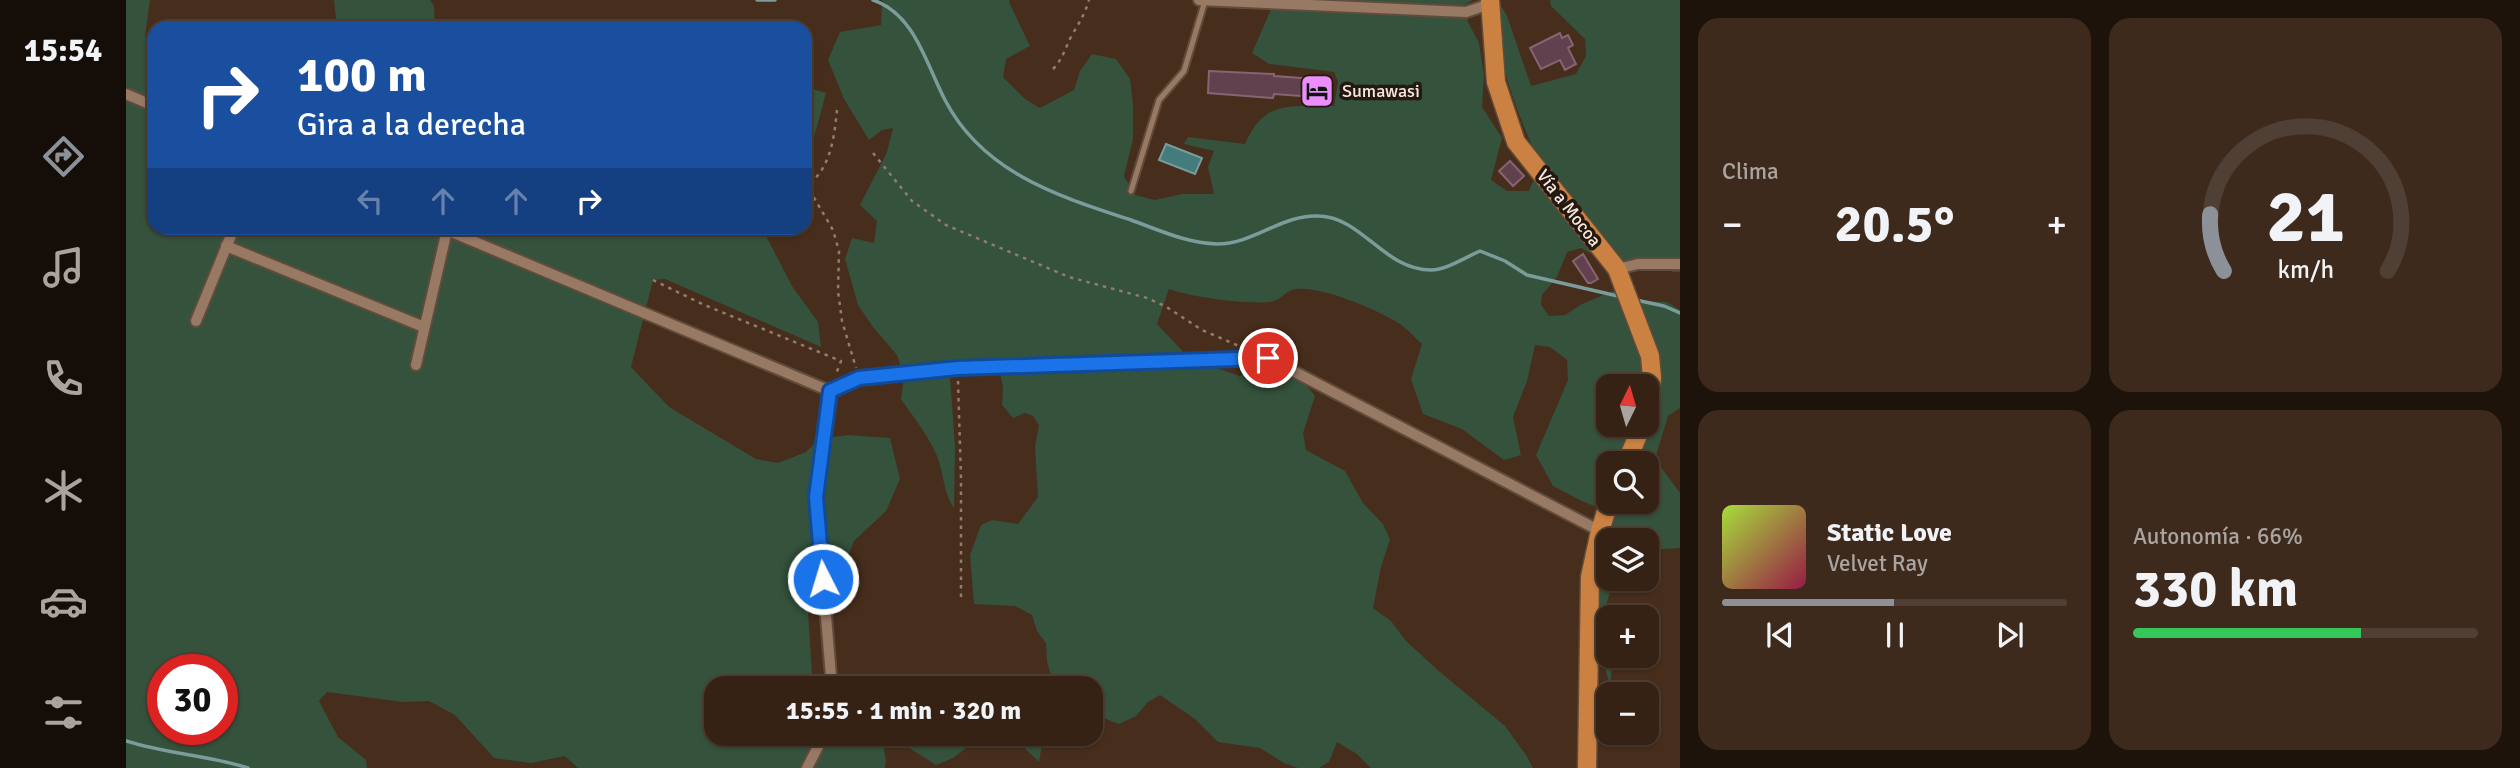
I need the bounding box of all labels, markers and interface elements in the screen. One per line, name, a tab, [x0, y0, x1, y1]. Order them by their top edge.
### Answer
text: 15:54	[24, 31, 102, 70]
text: 100 m	[297, 45, 427, 105]
icon: right	[182, 49, 273, 140]
hotel icon: Sumawasi	[1298, 72, 1336, 110]
place label: Sumawasi	[1342, 80, 1420, 102]
text: Gira a la derecha	[297, 105, 526, 144]
icon: directions	[39, 132, 88, 181]
text: Clima	[1722, 157, 1779, 186]
street label: Vía a Mocoa	[1532, 165, 1606, 251]
text: 21	[2266, 173, 2345, 262]
icon: left	[351, 182, 389, 220]
icon: ahead	[424, 182, 462, 220]
icon: ahead	[497, 182, 535, 220]
icon: right	[570, 182, 608, 220]
text: 20.5°	[1835, 192, 1954, 256]
text: −	[1722, 201, 1743, 248]
text: +	[2046, 201, 2067, 248]
icon: music	[39, 243, 88, 292]
text: km/h	[2277, 254, 2334, 285]
pin	[1238, 328, 1298, 388]
icon: arrive	[1249, 339, 1287, 377]
icon: phone	[39, 354, 88, 403]
north arrow	[1596, 374, 1659, 438]
map controls	[1596, 374, 1659, 745]
button: search	[1596, 451, 1659, 514]
icon: climate	[39, 466, 88, 515]
text: Static Love	[1827, 517, 1952, 549]
text: Autonomía · 66%	[2133, 522, 2303, 551]
button: layers	[1596, 528, 1659, 591]
position arrow	[786, 542, 860, 616]
text: Velvet Ray	[1827, 549, 1928, 578]
text: 330 km	[2133, 557, 2298, 621]
icon: car	[39, 577, 88, 626]
button: +	[1596, 605, 1659, 668]
icon: previous	[1761, 616, 1799, 654]
icon: pause	[1876, 616, 1914, 654]
icon: next	[1991, 616, 2029, 654]
speed limit sign: 30	[147, 654, 238, 745]
button: −	[1596, 682, 1659, 745]
icon: filters	[39, 688, 88, 737]
text: 15:55 · 1 min · 320 m	[786, 695, 1021, 727]

